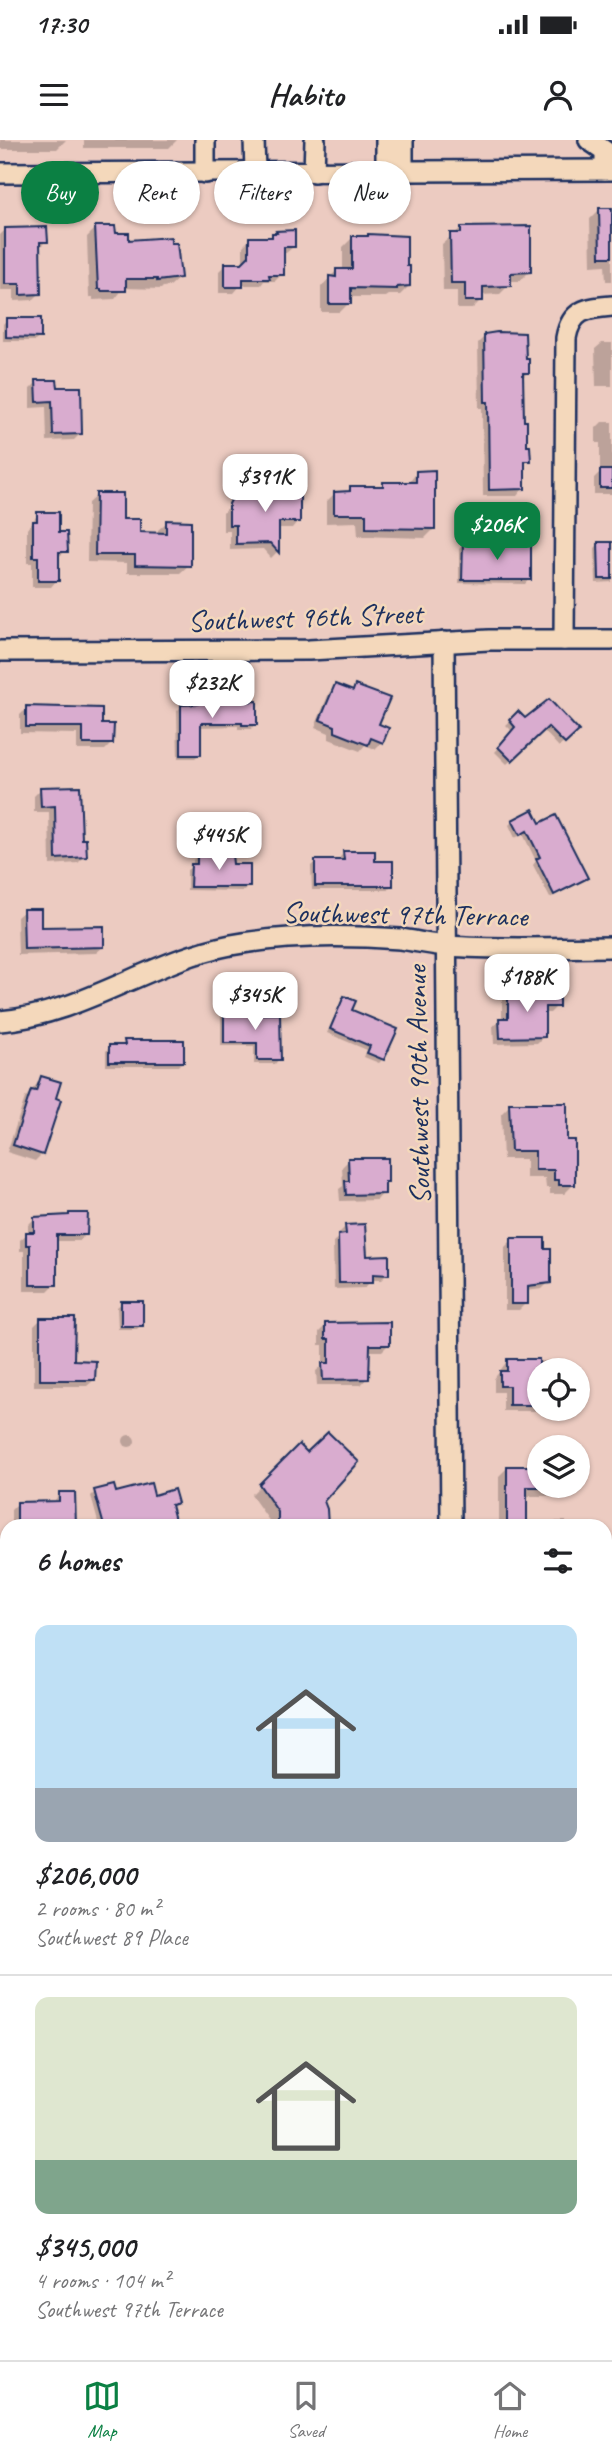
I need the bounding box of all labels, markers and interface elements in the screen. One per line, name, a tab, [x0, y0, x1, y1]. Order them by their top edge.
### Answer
text: 17:30	[35, 8, 87, 41]
text: Habito	[268, 74, 344, 115]
icon: menu	[35, 76, 73, 114]
icon: person	[539, 76, 577, 114]
chip: Buy	[21, 161, 99, 224]
chip: Rent	[113, 161, 200, 224]
chip: Filters	[214, 161, 314, 224]
chip: New	[328, 161, 411, 224]
pin: $391K	[216, 454, 314, 514]
text: $391K	[239, 462, 291, 491]
pin: $206K	[448, 502, 546, 562]
text: $206K	[470, 510, 524, 539]
street label: Southwest 96th Street	[187, 594, 426, 640]
pin: $232K	[163, 660, 261, 720]
text: $232K	[185, 668, 239, 697]
pin: $445K	[170, 812, 268, 872]
text: $445K	[193, 820, 245, 849]
street label: Southwest 97th Terrace	[282, 893, 530, 935]
pin: $188K	[478, 954, 576, 1014]
text: $188K	[500, 962, 554, 991]
street label: Southwest 90th Avenue	[397, 963, 439, 1205]
pin: $345K	[206, 972, 304, 1032]
text: $345K	[229, 980, 281, 1009]
map controls	[527, 1358, 590, 1498]
button: locate	[527, 1358, 590, 1421]
button: layers	[527, 1435, 590, 1498]
text: 6 homes	[35, 1542, 120, 1580]
icon: filters	[539, 1542, 577, 1580]
icon: home	[243, 1671, 369, 1797]
text: $206,000	[35, 1856, 136, 1894]
text: 2 rooms · 80 m²	[35, 1894, 159, 1923]
text: Southwest 89 Place	[35, 1923, 188, 1952]
icon: home	[243, 2043, 369, 2169]
text: $345,000	[35, 2228, 135, 2266]
text: 4 rooms · 104 m²	[35, 2266, 170, 2295]
text: Southwest 97th Terrace	[35, 2295, 223, 2324]
tab: Map	[83, 2377, 121, 2443]
tab: Saved	[287, 2377, 325, 2443]
tab: Home	[491, 2377, 529, 2443]

